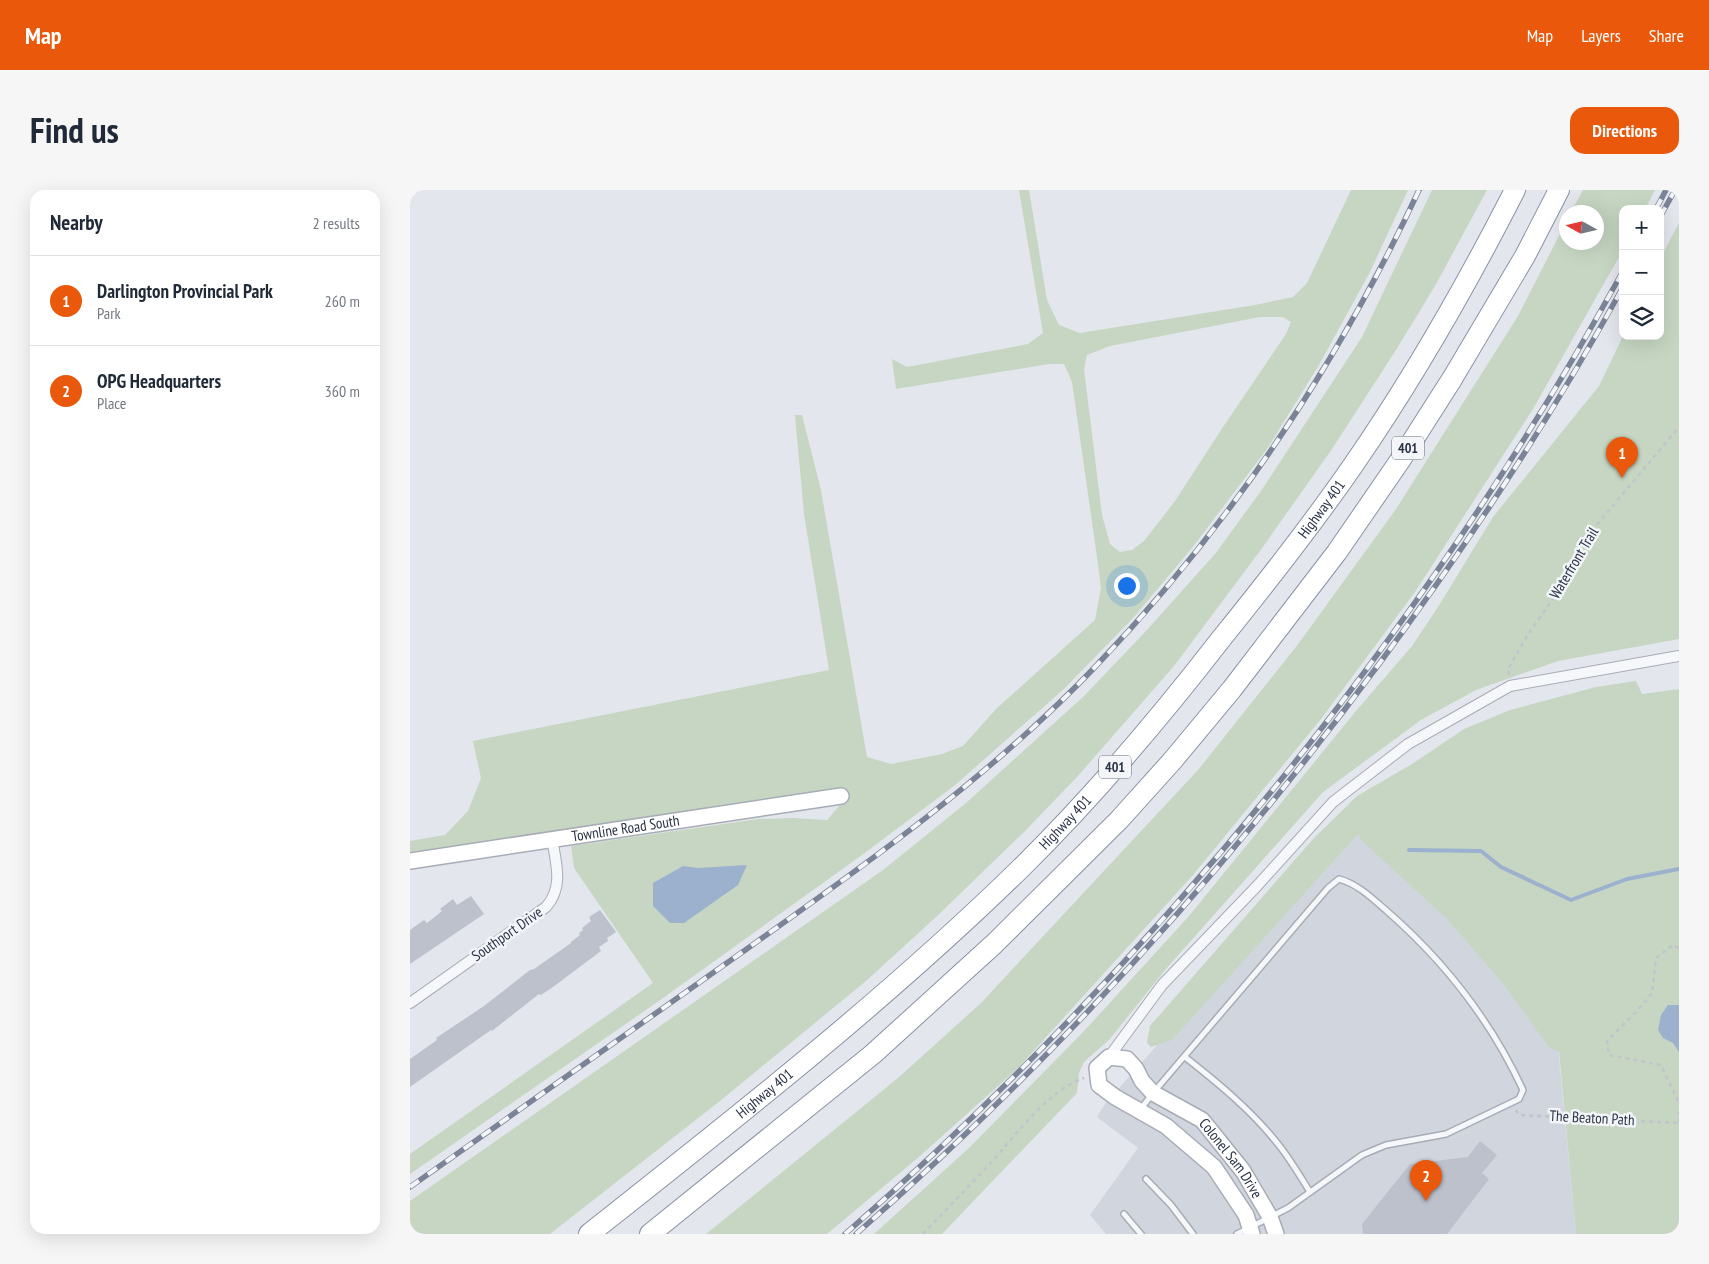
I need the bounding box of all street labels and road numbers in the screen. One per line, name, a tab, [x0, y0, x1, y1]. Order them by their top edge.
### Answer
road number: 401	[1392, 437, 1424, 460]
street label: Highway 401	[1294, 476, 1349, 542]
street label: Waterfront Trail	[1545, 523, 1603, 602]
road number: 401	[1099, 756, 1131, 778]
street label: Highway 401	[1035, 791, 1095, 853]
street label: Townline Road South	[570, 810, 681, 845]
street label: Southport Drive	[468, 902, 546, 965]
street label: Highway 401	[732, 1064, 797, 1122]
street label: The Beaton Path	[1549, 1106, 1635, 1129]
street label: Colonel Sam Drive	[1195, 1114, 1267, 1202]

